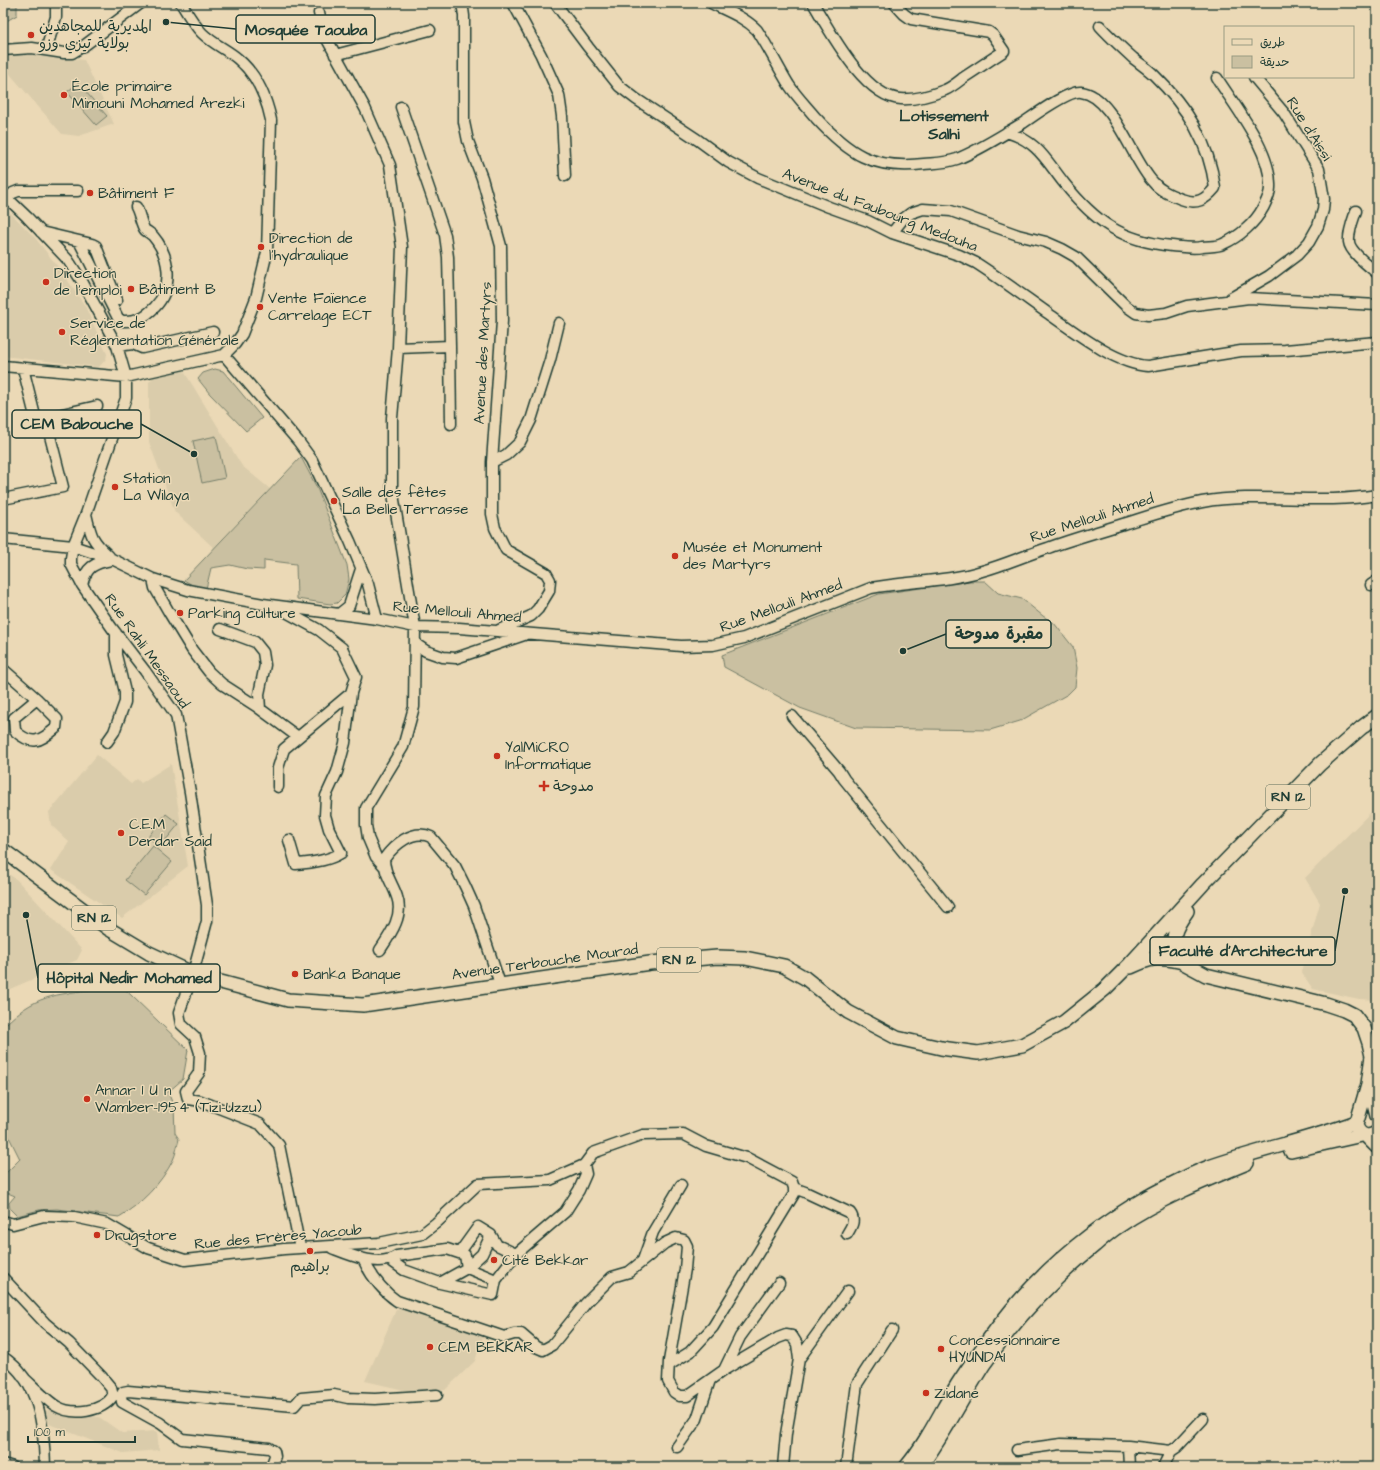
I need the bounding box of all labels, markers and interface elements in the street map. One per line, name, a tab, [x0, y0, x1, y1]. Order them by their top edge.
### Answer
callout: Mosquée Taouba	[236, 15, 375, 43]
place label: المديرية للمجاهدين بولاية تيزي وزو	[38, 16, 152, 54]
text: Mosquée Taouba	[245, 19, 368, 41]
legend	[1224, 26, 1354, 78]
marker: المديرية للمجاهدين بولاية تيزي وزو	[26, 30, 36, 40]
text: طريق	[1260, 34, 1285, 51]
text: حديقة	[1260, 54, 1289, 71]
place label: École primaire Mimouni Mohamed Arezki	[72, 76, 245, 114]
marker: École primaire Mimouni Mohamed Arezki	[59, 90, 69, 100]
street label: Rue d'Aissi	[1281, 93, 1337, 166]
district label: Lotissement Salhi	[899, 105, 989, 145]
street label: Avenue du Faubourg Medouha	[779, 163, 981, 258]
place label: Bâtiment F	[98, 183, 175, 204]
marker: Bâtiment F	[85, 188, 95, 198]
place label: Direction de l'hydraulique	[269, 228, 353, 267]
marker: Direction de l'hydraulique	[256, 242, 266, 252]
place label: Direction de l'emploi	[54, 263, 123, 301]
marker: Direction de l'emploi	[41, 277, 51, 287]
place label: Bâtiment B	[139, 279, 216, 300]
street label: Avenue des Martyrs	[469, 281, 498, 425]
marker: Bâtiment B	[126, 284, 136, 294]
place label: Vente Faïence Carrelage ECT	[268, 288, 372, 327]
marker: Vente Faïence Carrelage ECT	[255, 302, 265, 312]
place label: Service de Réglementation Générale	[70, 313, 239, 352]
marker: Service de Réglementation Générale	[57, 327, 67, 337]
callout: CEM Babouche	[12, 410, 141, 438]
text: CEM Babouche	[21, 413, 134, 435]
place label: Station La Wilaya	[123, 468, 190, 507]
marker: Station La Wilaya	[110, 482, 120, 492]
place label: Salle des fêtes La Belle Terrasse	[342, 482, 468, 520]
street label: Rue Mellouli Ahmed	[1027, 488, 1157, 548]
marker: Salle des fêtes La Belle Terrasse	[329, 496, 339, 506]
place label: Musée et Monument des Martyrs	[683, 537, 822, 576]
marker: Musée et Monument des Martyrs	[670, 551, 680, 561]
street label: Rue Mellouli Ahmed	[717, 574, 845, 638]
street label: Rue Rahli Messaoud	[99, 589, 195, 713]
street label: Rue Mellouli Ahmed	[392, 596, 522, 628]
place label: Parking culture	[188, 603, 296, 625]
marker: Parking culture	[175, 608, 185, 618]
callout: مقبرة مدوحة	[946, 620, 1051, 648]
text: مقبرة مدوحة	[955, 623, 1043, 645]
place label: YalMiCRO Informatique	[505, 737, 591, 775]
marker: YalMiCRO Informatique	[492, 751, 502, 761]
place label: مدوحة	[553, 776, 594, 797]
marker: مدوحة	[538, 780, 550, 792]
road number: RN 12	[1266, 785, 1310, 809]
place label: C.E.M Derdar Said	[129, 814, 212, 852]
marker: C.E.M Derdar Said	[116, 828, 126, 838]
road number: RN 12	[72, 906, 116, 930]
callout: Faculté d'Architecture	[1150, 937, 1335, 965]
street label: Avenue Terbouche Mourad	[450, 938, 640, 985]
text: Faculté d'Architecture	[1158, 940, 1328, 962]
road number: RN 12	[657, 948, 701, 972]
callout: Hôpital Nedir Mohamed	[38, 964, 220, 992]
place label: Banka Banque	[303, 964, 401, 985]
text: Hôpital Nedir Mohamed	[46, 967, 213, 989]
marker: Banka Banque	[290, 969, 300, 979]
place label: Annar 1 U n Wamber-1954 (Tizi-Uzzu)	[95, 1080, 262, 1118]
marker: Annar 1 U n Wamber-1954 (Tizi-Uzzu)	[82, 1094, 92, 1104]
street label: Rue des Frères Yacoub	[193, 1219, 363, 1255]
place label: Drugstore	[105, 1225, 177, 1247]
marker: Drugstore	[92, 1230, 102, 1240]
marker: براهيم	[305, 1246, 315, 1256]
place label: Cité Bekkar	[502, 1250, 588, 1271]
marker: Cité Bekkar	[489, 1255, 499, 1265]
place label: براهيم	[290, 1256, 330, 1278]
place label: Concessionnaire HYUNDAI	[949, 1330, 1060, 1368]
place label: CEM BEKKAR	[438, 1337, 534, 1358]
marker: CEM BEKKAR	[425, 1342, 435, 1352]
marker: Concessionnaire HYUNDAI	[936, 1344, 946, 1354]
place label: Zidane	[934, 1383, 979, 1404]
marker: Zidane	[921, 1388, 931, 1398]
scale bar	[28, 1418, 135, 1444]
text: 100 m	[34, 1424, 65, 1441]

